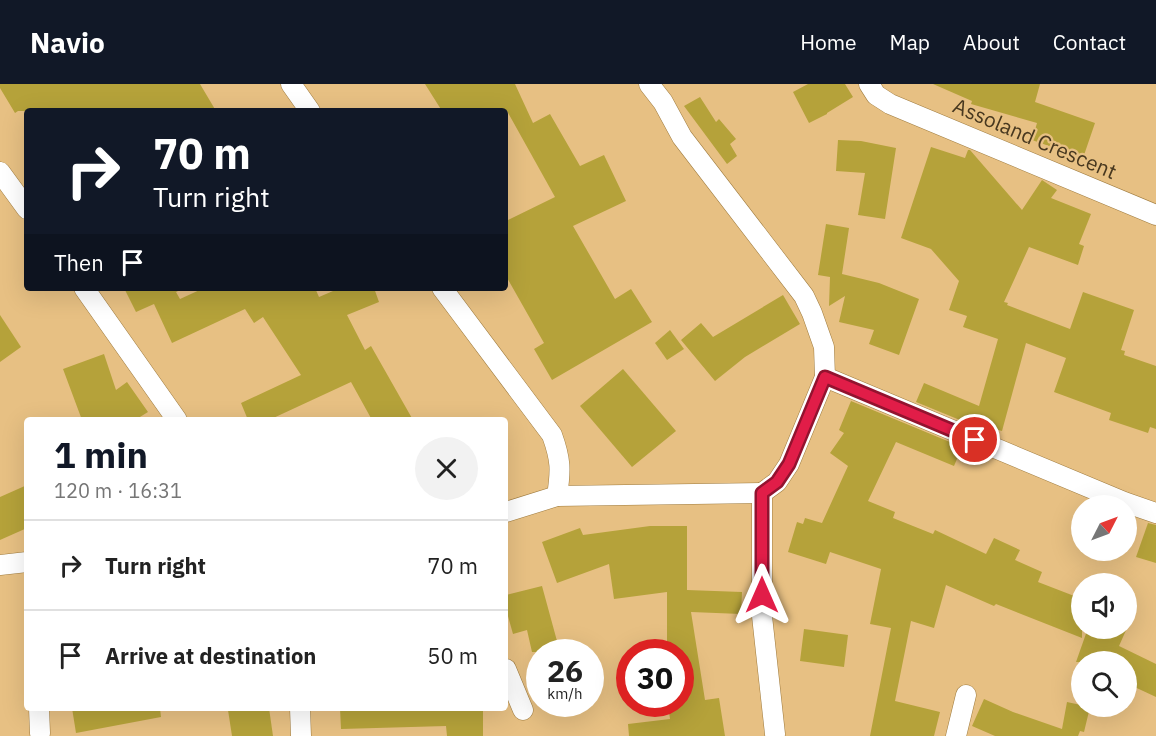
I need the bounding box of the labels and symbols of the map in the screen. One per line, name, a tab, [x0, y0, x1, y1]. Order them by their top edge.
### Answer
street label: Assoland Crescent	[949, 91, 1121, 185]
pin	[949, 414, 1000, 465]
north arrow	[1071, 495, 1137, 561]
position arrow	[730, 563, 794, 627]
speed limit sign: 30	[616, 639, 694, 717]

